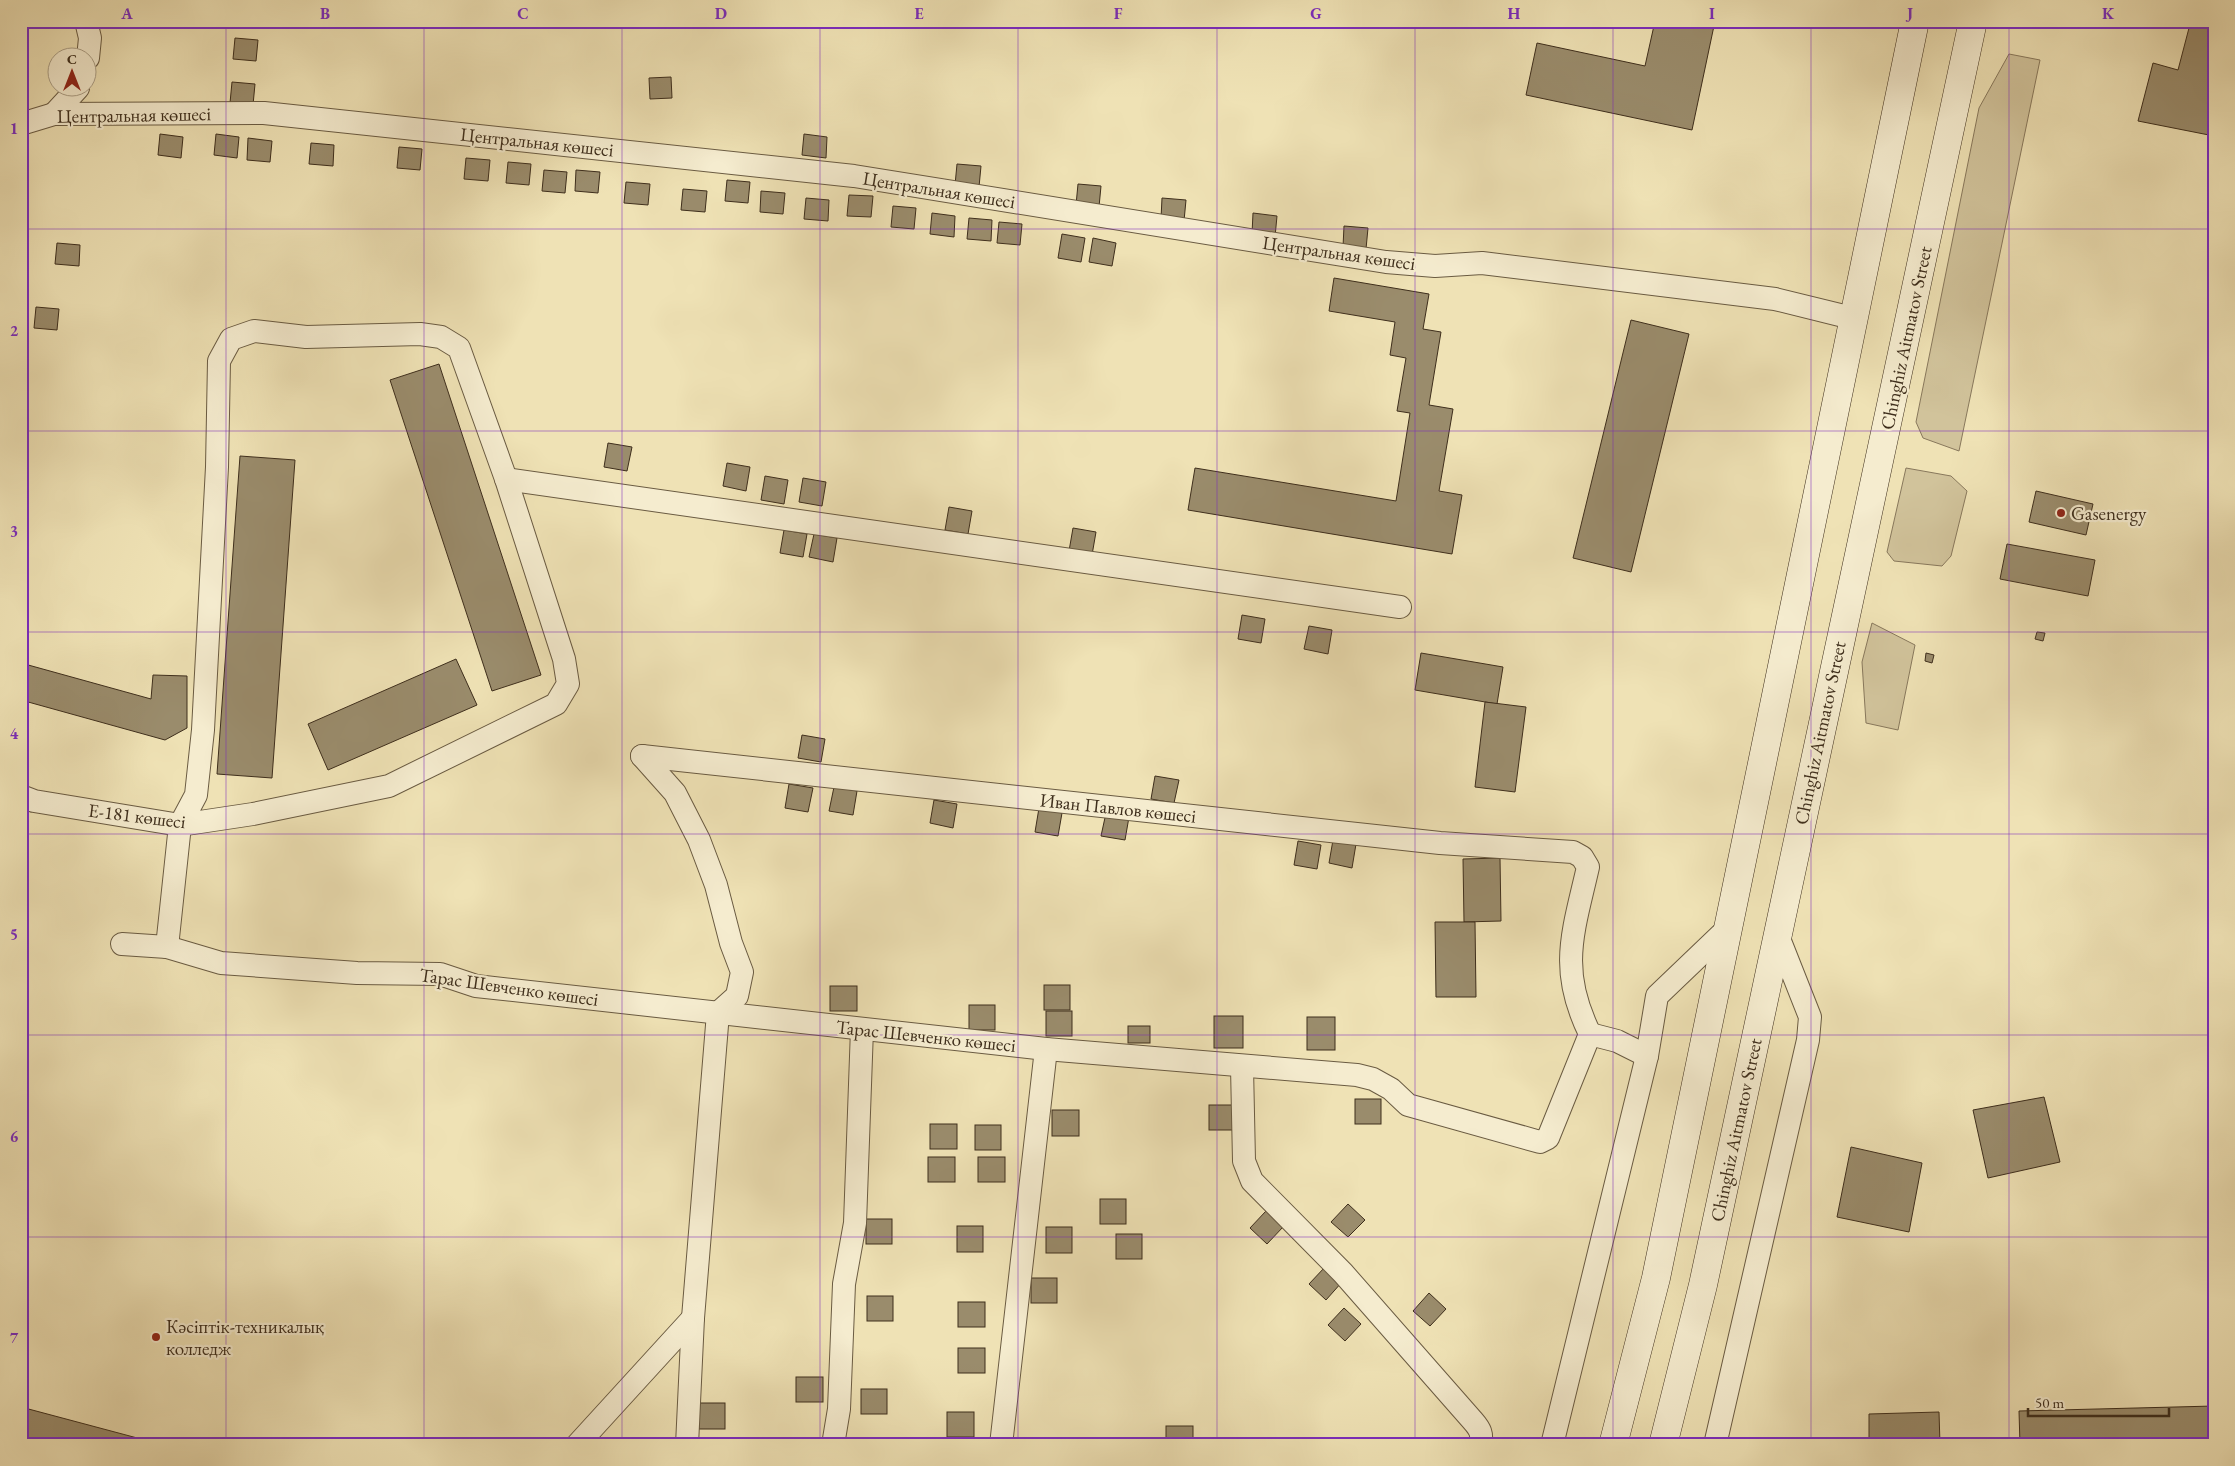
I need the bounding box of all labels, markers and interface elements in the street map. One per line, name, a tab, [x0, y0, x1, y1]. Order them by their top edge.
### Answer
text: A	[120, 3, 133, 24]
text: B	[320, 3, 330, 24]
text: C	[517, 3, 529, 24]
text: D	[715, 3, 727, 24]
text: E	[914, 3, 924, 24]
text: F	[1114, 3, 1123, 24]
text: G	[1310, 3, 1322, 24]
text: H	[1508, 3, 1521, 24]
text: I	[1709, 3, 1715, 24]
text: J	[1905, 3, 1913, 24]
text: K	[2102, 3, 2115, 24]
north arrow	[48, 48, 98, 98]
text: С	[67, 50, 77, 68]
street label: Центральная көшесі	[57, 101, 212, 129]
text: 1	[10, 118, 18, 139]
street label: Центральная көшесі	[459, 122, 615, 163]
street label: Центральная көшесі	[861, 166, 1017, 214]
street label: Центральная көшесі	[1261, 230, 1417, 276]
street label: Chinghiz Aitmatov Street	[1874, 244, 1938, 432]
text: 2	[10, 320, 19, 341]
place label: Gasenergy	[2071, 501, 2147, 526]
marker: Gasenergy	[2055, 507, 2067, 519]
text: 3	[10, 521, 18, 542]
street label: Chinghiz Aitmatov Street	[1788, 639, 1852, 827]
text: 4	[10, 723, 19, 744]
street label: Иван Павлов көшесі	[1039, 787, 1198, 829]
street label: Е-181 көшесі	[87, 798, 187, 834]
text: 5	[10, 924, 18, 945]
street label: Тарас Шевченко көшесі	[418, 962, 600, 1012]
street label: Тарас Шевченко көшесі	[835, 1014, 1017, 1058]
street label: Chinghiz Aitmatov Street	[1704, 1036, 1768, 1224]
text: 6	[10, 1126, 19, 1147]
place label: Кәсіптік-техникалық колледж	[166, 1314, 324, 1361]
text: 7	[10, 1327, 19, 1348]
marker: Кәсіптік-техникалық колледж	[150, 1331, 162, 1343]
scale bar	[2028, 1386, 2169, 1418]
text: 50 m	[2035, 1393, 2064, 1412]

